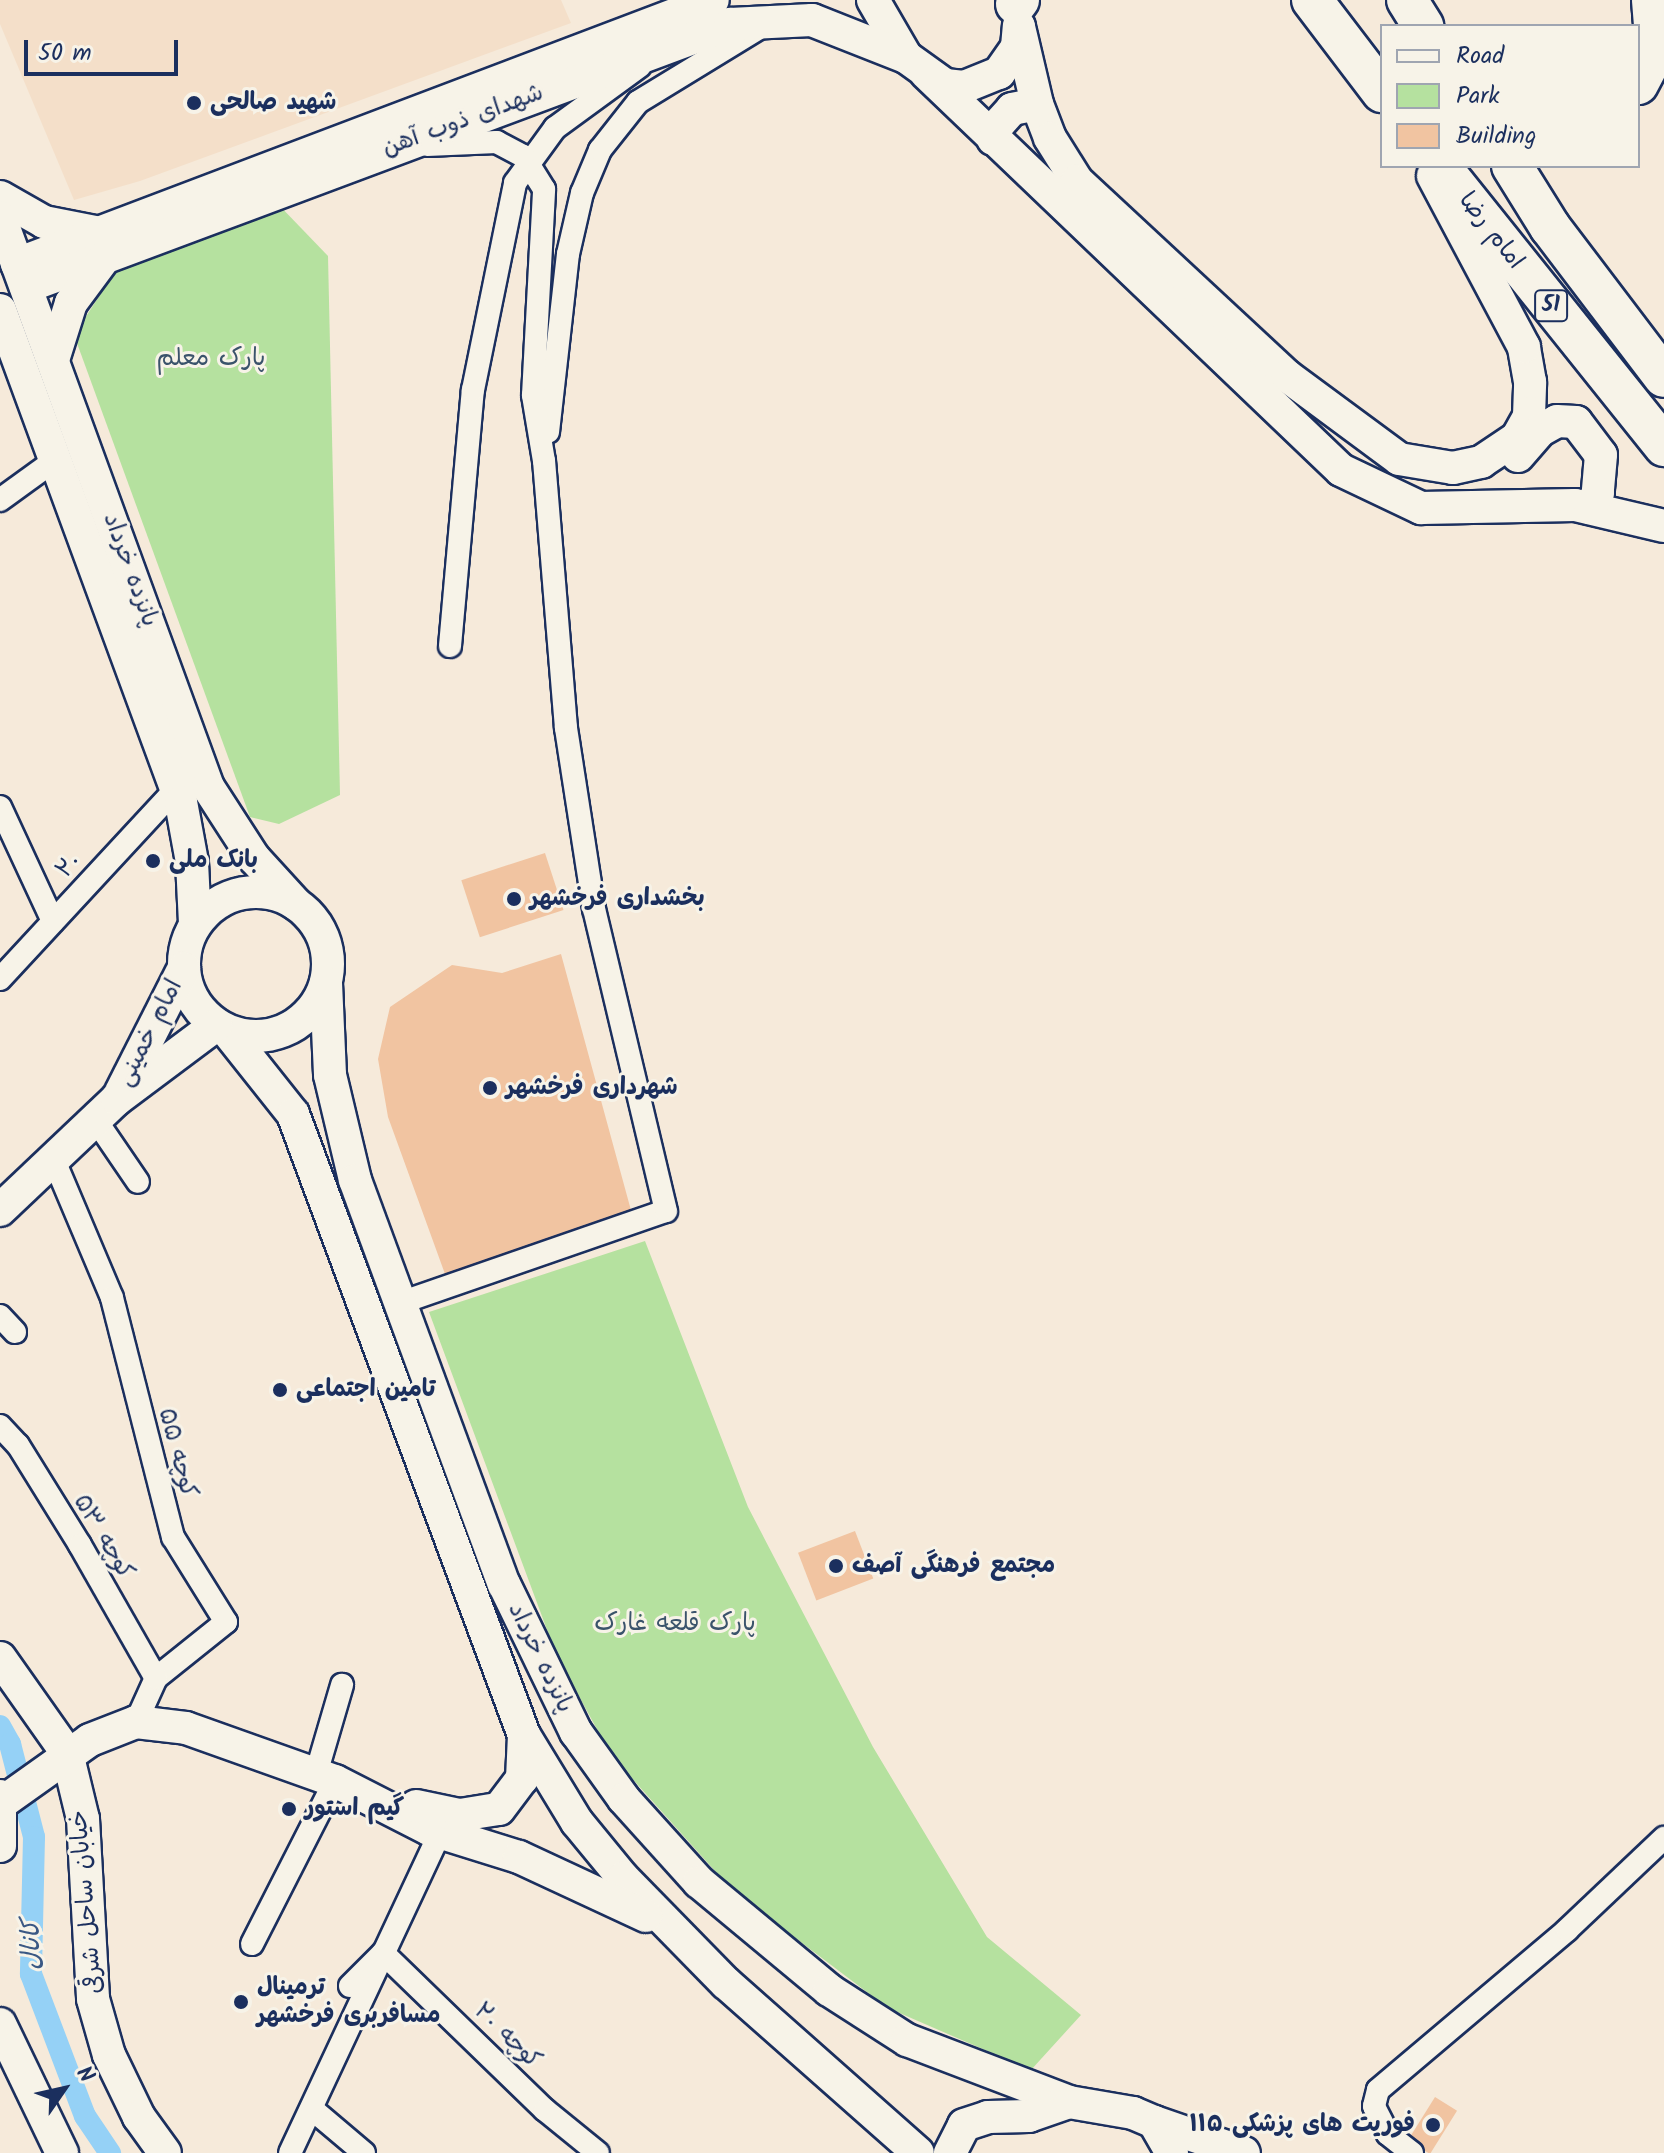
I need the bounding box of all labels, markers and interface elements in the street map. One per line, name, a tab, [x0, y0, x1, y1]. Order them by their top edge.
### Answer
scale bar	[28, 24, 182, 74]
legend	[1380, 24, 1640, 168]
text: 50 m	[38, 34, 92, 73]
text: Road	[1456, 37, 1504, 76]
text: Park	[1456, 77, 1500, 116]
street label: شهدای ذوب آهن	[379, 79, 547, 163]
place label: شهید صالحی	[210, 89, 337, 117]
marker: شهید صالحی	[185, 94, 203, 112]
text: Building	[1456, 117, 1536, 156]
street label: امام رضا	[1452, 187, 1530, 275]
road number: 51	[1533, 288, 1569, 324]
park label: پارک معلم	[157, 345, 265, 373]
street label: پانزده خرداد	[96, 509, 164, 631]
street label: ۲۰	[50, 847, 88, 885]
place label: بانک ملی	[169, 847, 258, 875]
marker: بانک ملی	[144, 852, 162, 870]
place label: بخشداری فرخشهر	[530, 885, 705, 913]
marker: بخشداری فرخشهر	[505, 890, 523, 908]
street label: امام خمینی	[111, 975, 189, 1091]
place label: شهرداری فرخشهر	[506, 1074, 678, 1102]
marker: شهرداری فرخشهر	[481, 1079, 499, 1097]
place label: تامین اجتماعی	[296, 1376, 435, 1404]
marker: تامین اجتماعی	[271, 1381, 289, 1399]
street label: کوچه ۵۵	[151, 1405, 203, 1501]
street label: کوچه ۵۳	[66, 1489, 140, 1585]
place label: مجتمع فرهنگی آصف	[852, 1552, 1055, 1580]
marker: مجتمع فرهنگی آصف	[827, 1557, 845, 1575]
street label: پانزده خرداد	[501, 1598, 579, 1718]
park label: پارک قلعه غارک	[594, 1610, 756, 1638]
place label: گیم استور	[305, 1795, 404, 1823]
marker: گیم استور	[280, 1800, 298, 1818]
street label: خیابان ساحل شرقی	[65, 1809, 109, 1995]
water label: کانال	[17, 1920, 49, 1970]
place label: ترمینال مسافربری فرخشهر	[257, 1974, 440, 2030]
marker: ترمینال مسافربری فرخشهر	[232, 1993, 250, 2011]
street label: کوچه ۲۰	[467, 1997, 547, 2075]
north arrow	[24, 2049, 104, 2129]
text: N	[66, 2060, 103, 2091]
place label: فوریت های پزشکی ۱۱۵	[1189, 2111, 1415, 2139]
marker: فوریت های پزشکی ۱۱۵	[1422, 2114, 1444, 2136]

